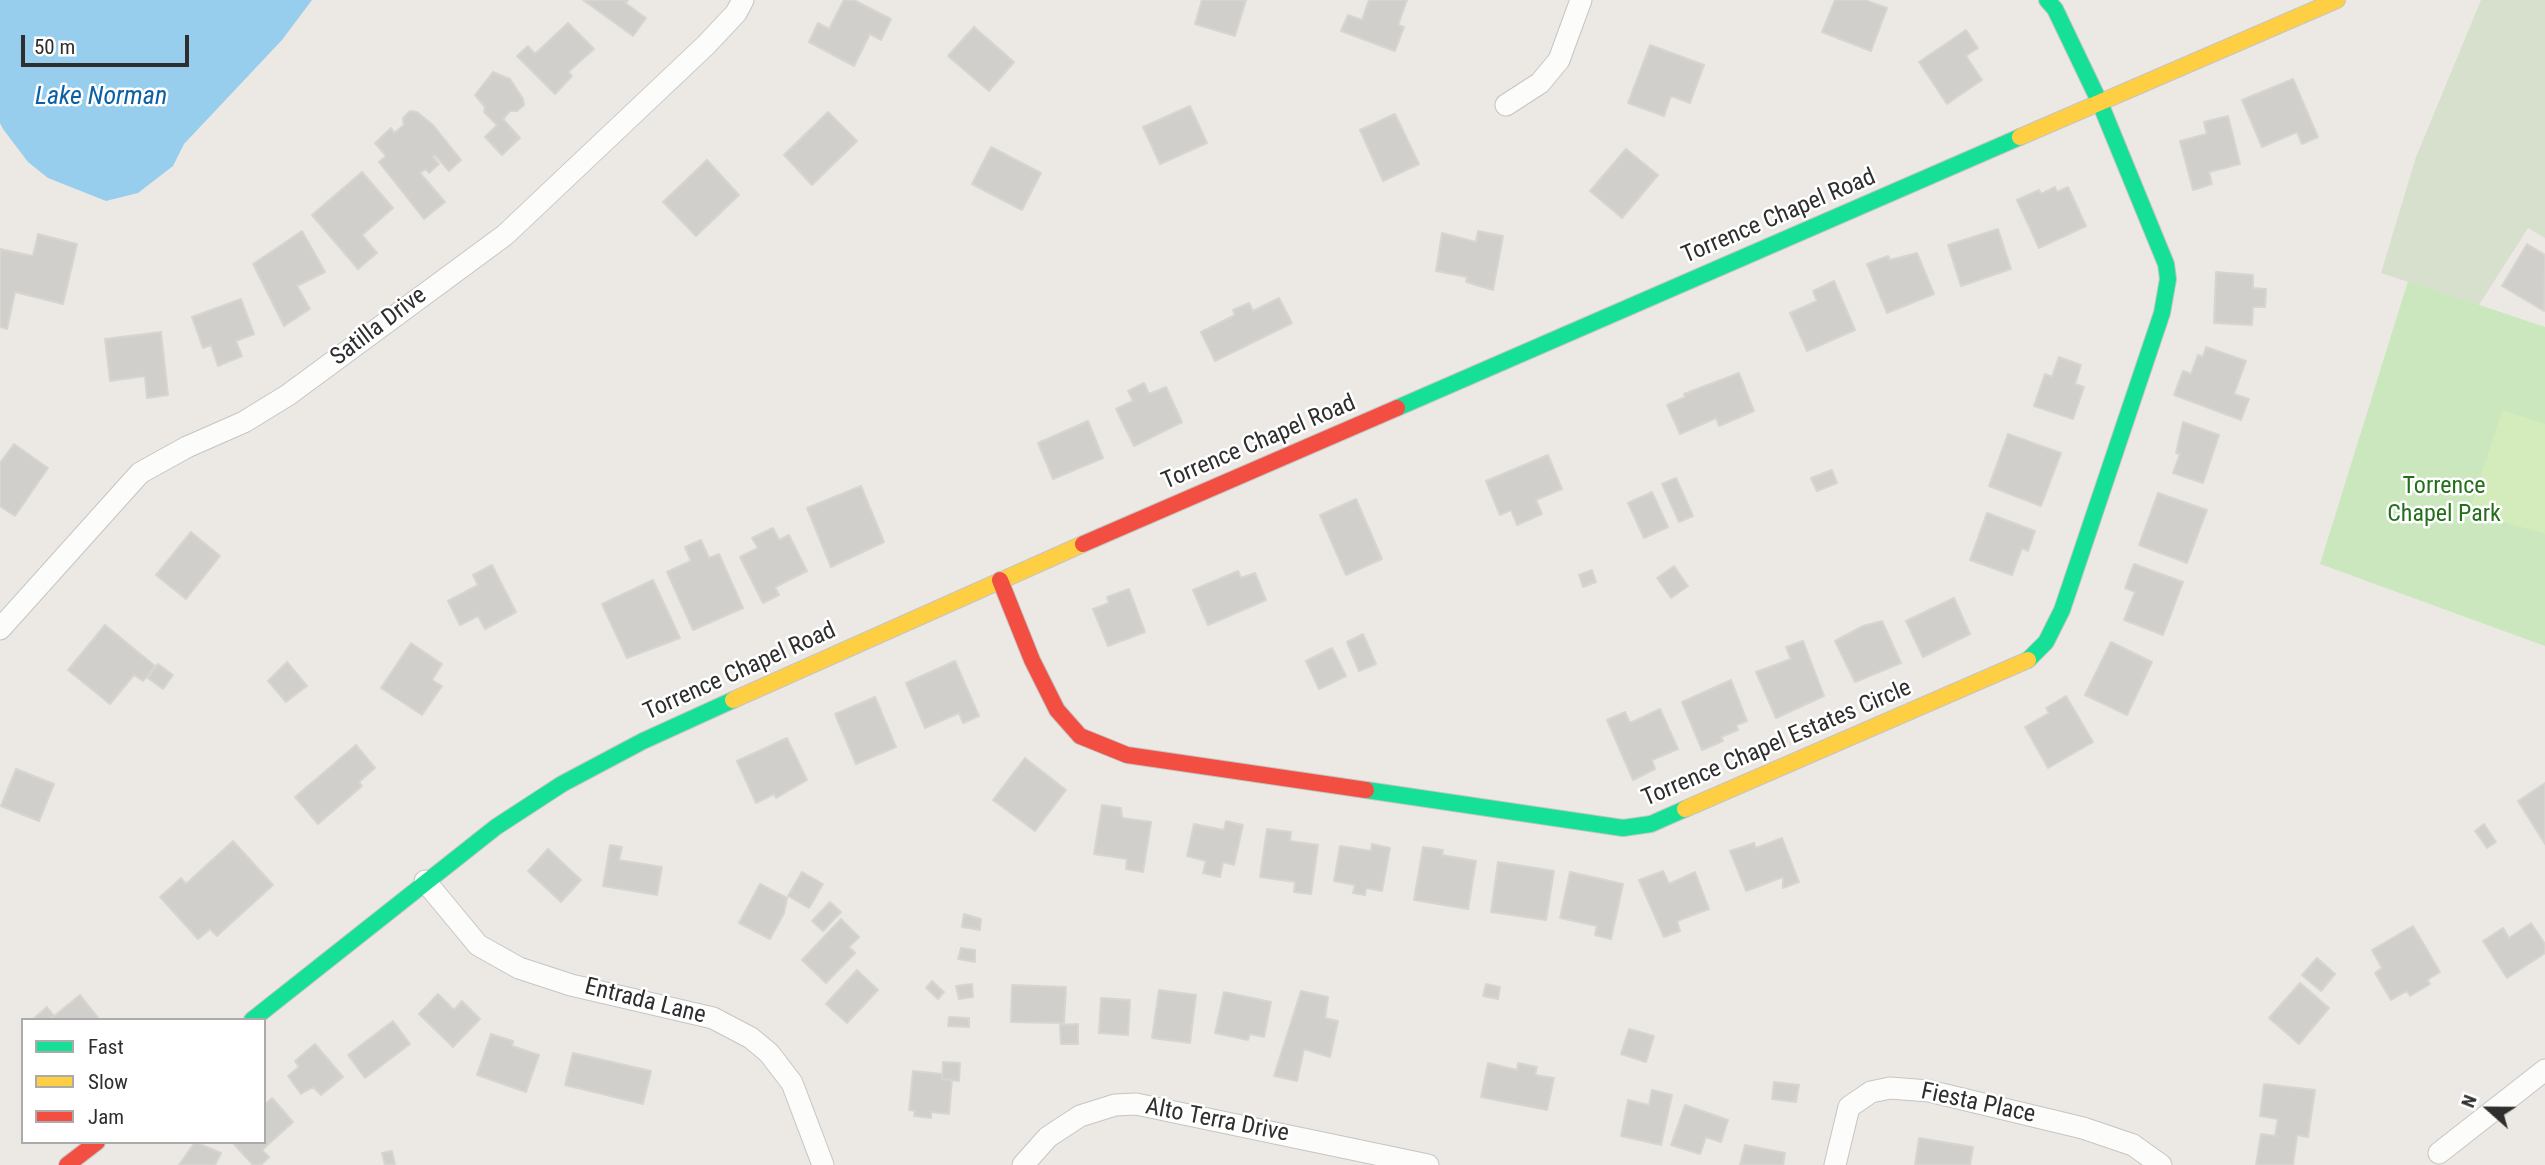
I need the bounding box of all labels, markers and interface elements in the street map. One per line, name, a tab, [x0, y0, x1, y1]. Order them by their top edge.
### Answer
scale bar	[24, 21, 192, 65]
text: 50 m	[34, 35, 75, 59]
water label: Lake Norman	[35, 81, 167, 113]
street label: Torrence Chapel Road	[1678, 163, 1880, 271]
street label: Satilla Drive	[325, 282, 433, 372]
street label: Torrence Chapel Road	[1158, 389, 1360, 497]
park label: Torrence Chapel Park	[2387, 473, 2501, 529]
street label: Torrence Chapel Road	[639, 617, 841, 727]
street label: Torrence Chapel Estates Circle	[1638, 674, 1916, 814]
street label: Entrada Lane	[582, 973, 708, 1031]
legend	[21, 1018, 266, 1144]
text: Fast	[88, 1035, 124, 1059]
text: Slow	[88, 1070, 128, 1094]
north arrow	[2454, 1074, 2524, 1144]
street label: Fiesta Place	[1918, 1078, 2038, 1130]
text: N	[2456, 1092, 2482, 1111]
street label: Alto Terra Drive	[1143, 1093, 1291, 1149]
text: Jam	[88, 1105, 124, 1129]

